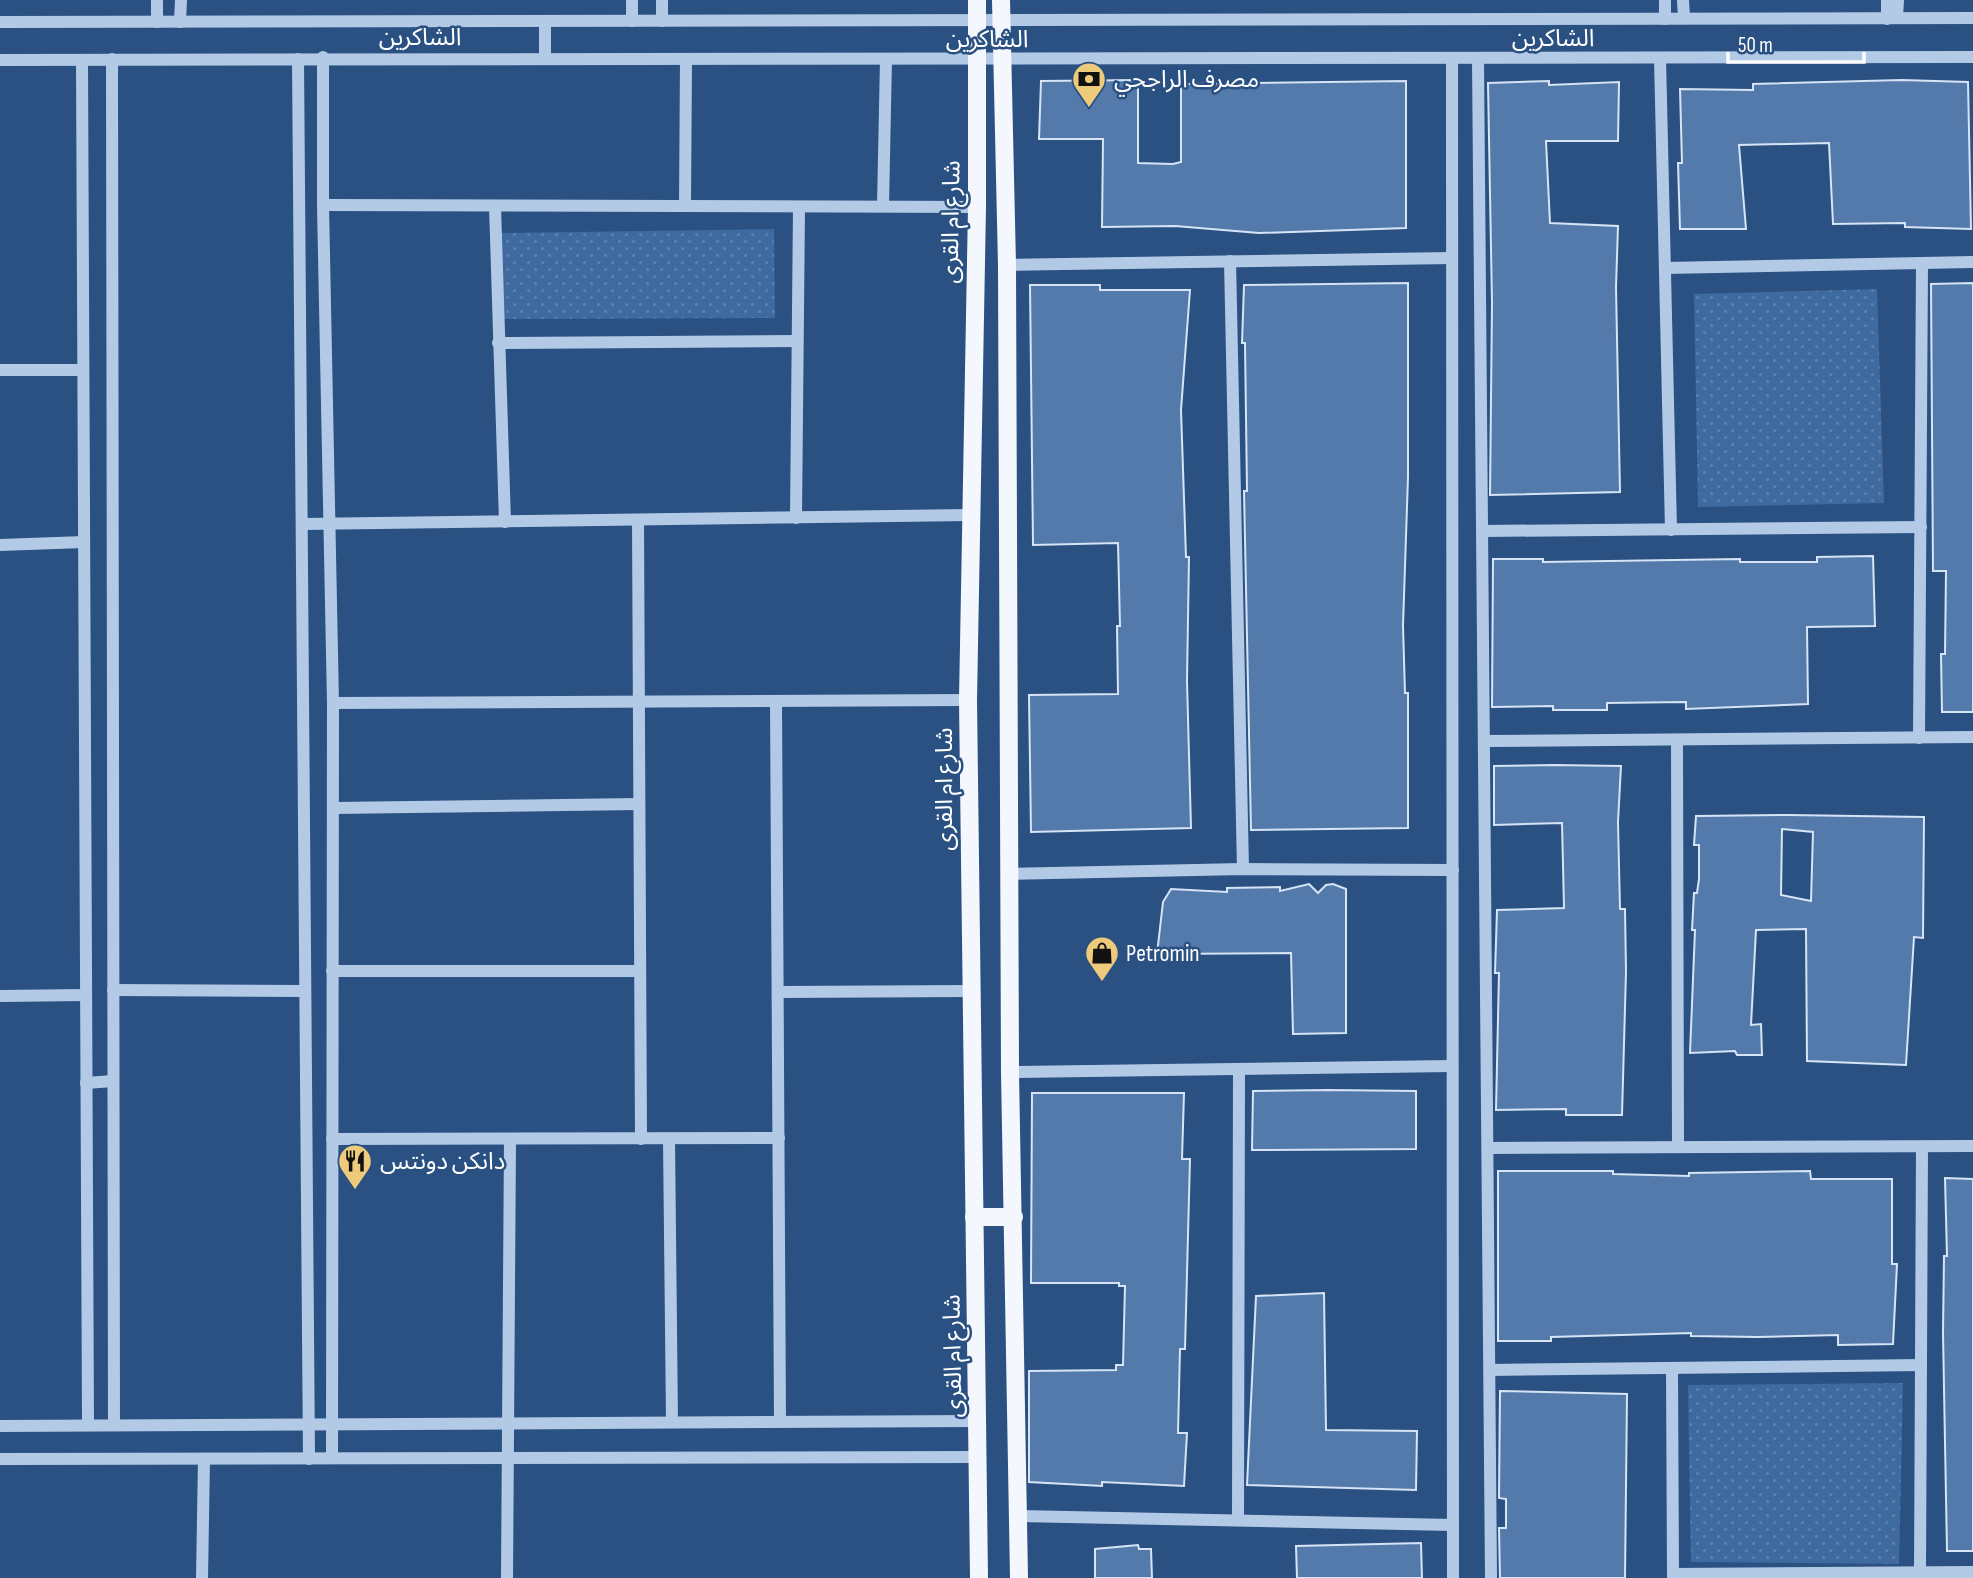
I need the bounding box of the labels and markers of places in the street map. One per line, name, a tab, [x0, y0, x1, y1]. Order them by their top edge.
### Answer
bank icon: مصرف الراجحي	[1070, 60, 1108, 109]
place label: مصرف الراجحي	[1114, 65, 1259, 97]
shop icon: Petromin	[1083, 934, 1121, 983]
place label: Petromin	[1126, 939, 1200, 968]
restaurant icon: دانكن دونتس	[336, 1142, 374, 1191]
place label: دانكن دونتس	[380, 1147, 505, 1176]

